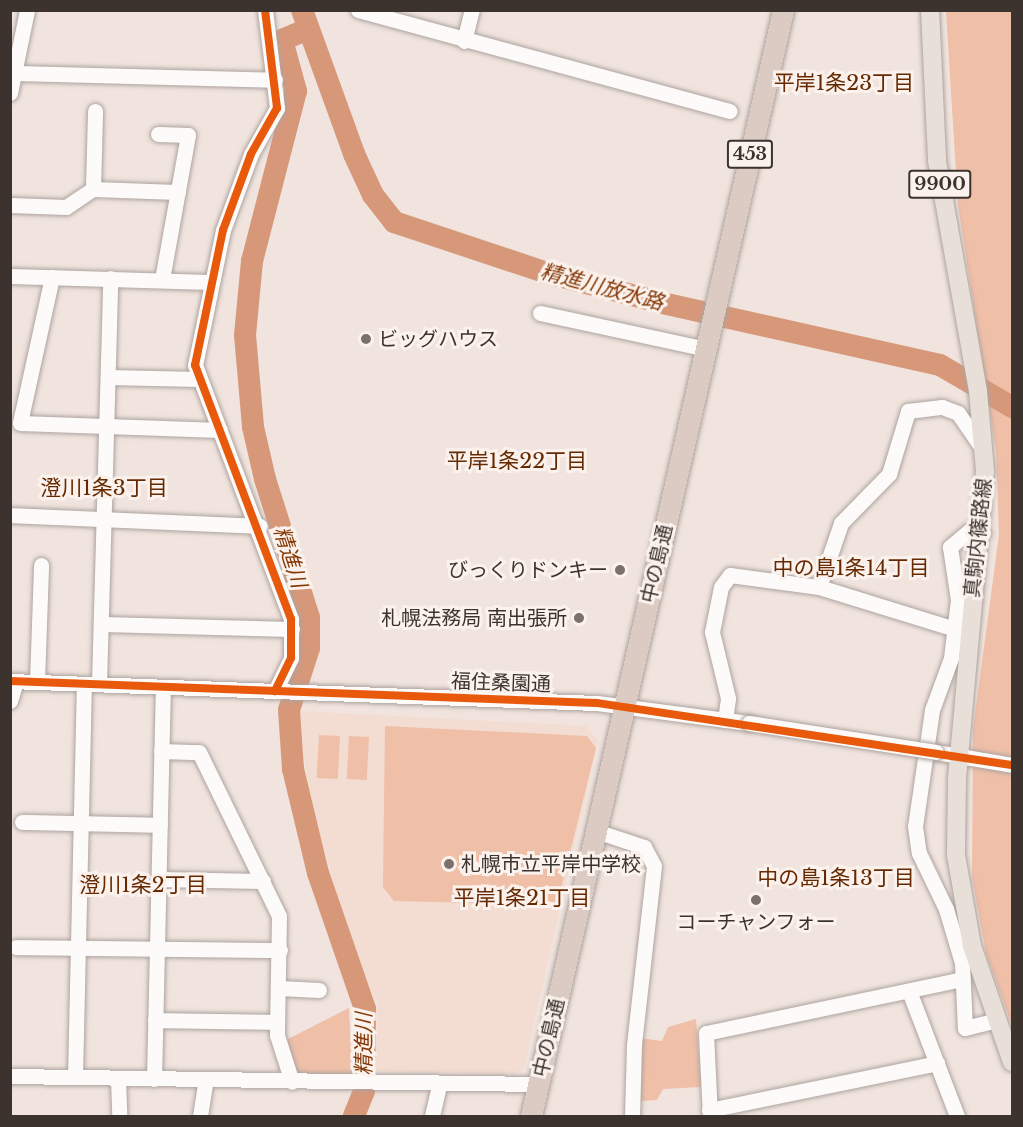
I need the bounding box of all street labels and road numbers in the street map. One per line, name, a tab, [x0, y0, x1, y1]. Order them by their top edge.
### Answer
road number: 453	[726, 139, 774, 169]
road number: 9900	[907, 169, 973, 199]
street label: 真駒内篠路線	[960, 477, 996, 599]
street label: 中の島通	[636, 522, 678, 606]
street label: 福住桑園通	[451, 669, 551, 697]
street label: 中の島通	[528, 996, 570, 1080]

